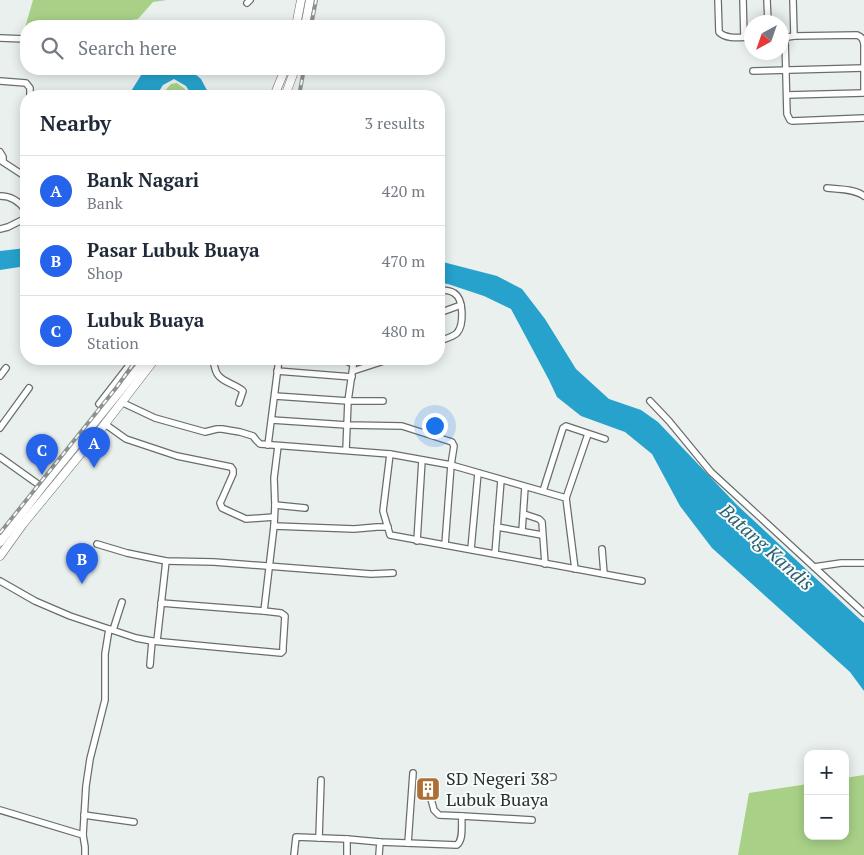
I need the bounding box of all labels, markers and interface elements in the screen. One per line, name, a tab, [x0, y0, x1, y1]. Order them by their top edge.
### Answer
north arrow	[744, 15, 789, 60]
search box	[20, 20, 445, 75]
icon: search	[38, 34, 66, 62]
text: Search here	[78, 35, 177, 60]
text: Nearby	[40, 109, 111, 137]
text: 3 results	[365, 112, 425, 134]
text: Bank Nagari	[87, 167, 199, 192]
text: A	[50, 180, 62, 202]
text: 420 m	[382, 180, 425, 202]
text: Bank	[87, 192, 123, 214]
text: Pasar Lubuk Buaya	[87, 237, 260, 262]
text: B	[51, 250, 61, 272]
text: 470 m	[382, 250, 425, 272]
text: Shop	[87, 262, 123, 284]
text: Lubuk Buaya	[87, 307, 204, 332]
text: C	[51, 320, 61, 342]
text: 480 m	[382, 320, 425, 342]
text: Station	[87, 332, 139, 354]
your location	[422, 413, 448, 439]
pin: A	[78, 427, 110, 468]
pin: C	[26, 434, 58, 475]
water label: Batang Kandis	[714, 497, 820, 596]
pin: B	[66, 543, 98, 584]
map controls	[804, 750, 849, 840]
button: +	[804, 750, 849, 795]
place label: SD Negeri 38 Lubuk Buaya	[446, 766, 549, 811]
building icon: SD Negeri 38 Lubuk Buaya	[415, 776, 441, 802]
button: −	[804, 795, 849, 840]

